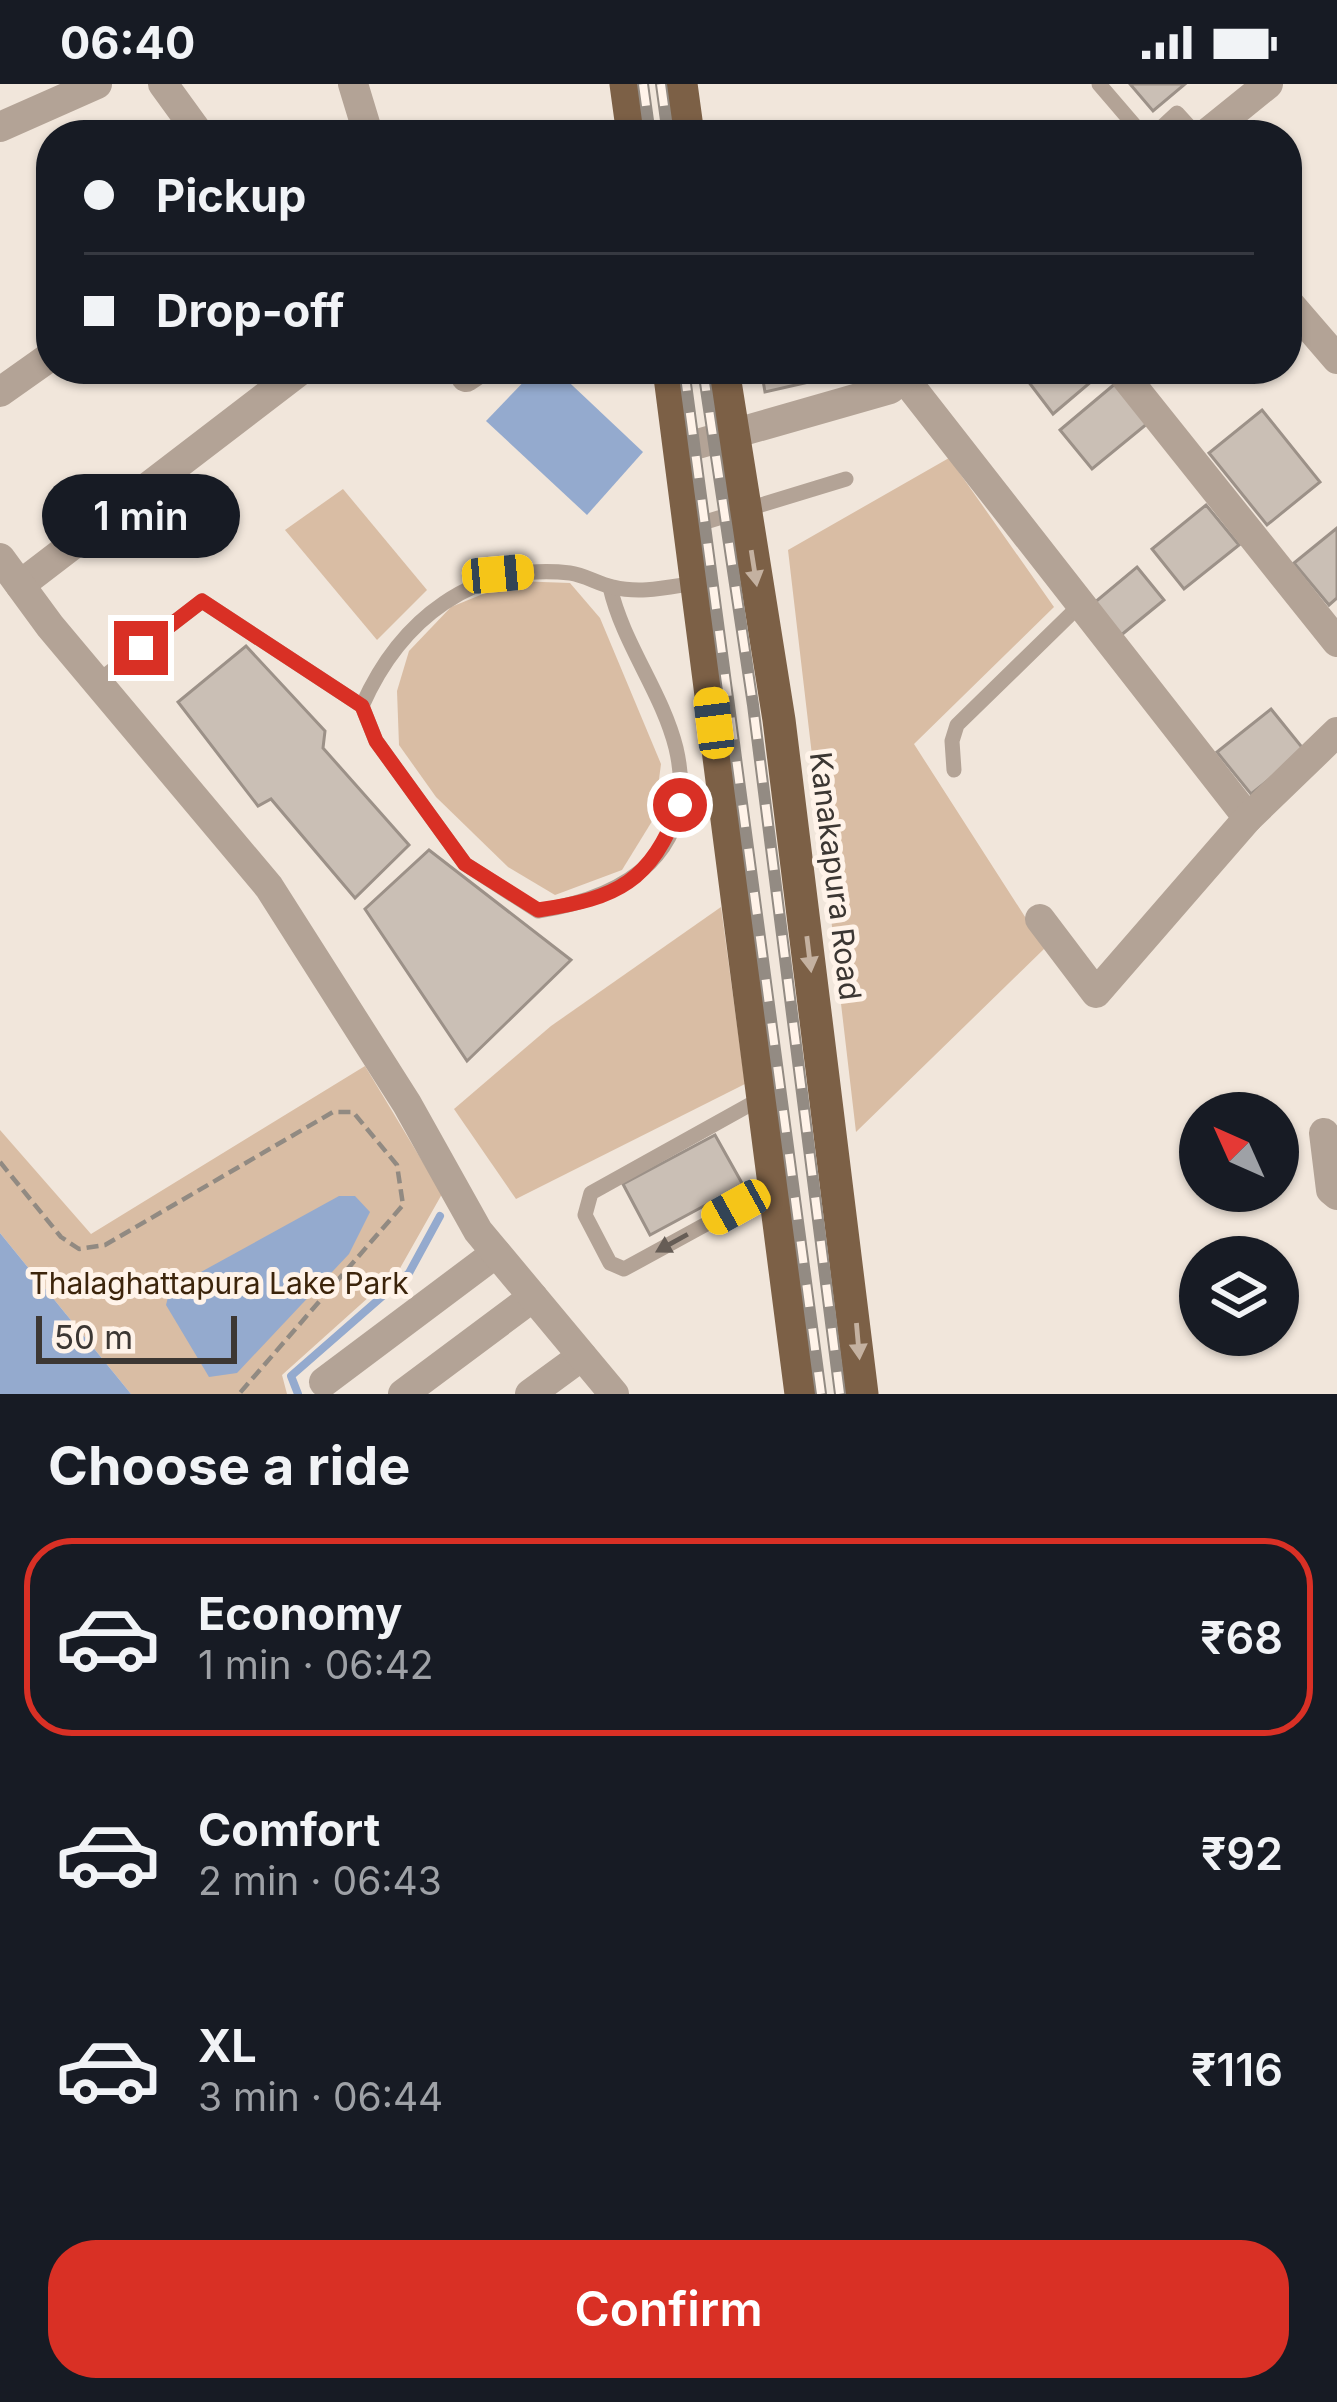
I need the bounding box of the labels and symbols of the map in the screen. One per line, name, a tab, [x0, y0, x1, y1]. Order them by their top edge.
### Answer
callout: 1 min	[42, 474, 240, 558]
one-way arrow	[745, 549, 764, 587]
car	[461, 553, 535, 595]
route end	[114, 621, 168, 675]
car	[692, 685, 736, 761]
street label: Kanakapura Road	[803, 750, 869, 1002]
route start	[653, 778, 707, 832]
one-way arrow	[799, 936, 818, 973]
north arrow	[1179, 1092, 1299, 1212]
car	[696, 1174, 776, 1240]
one-way arrow	[654, 1232, 689, 1253]
park label: Thalaghattapura Lake Park	[29, 1265, 409, 1301]
scale bar	[36, 1310, 237, 1363]
one-way arrow	[849, 1323, 868, 1360]

